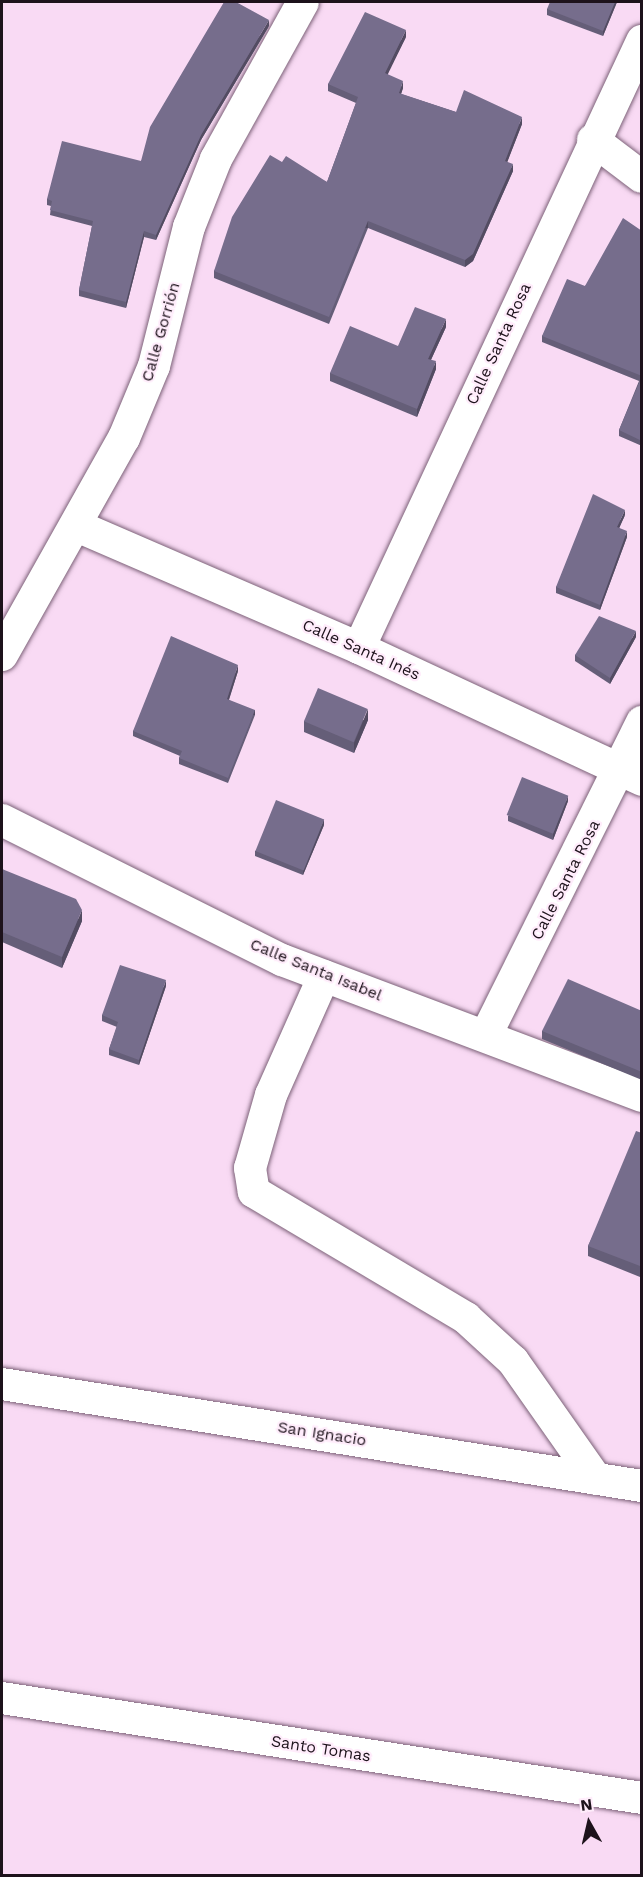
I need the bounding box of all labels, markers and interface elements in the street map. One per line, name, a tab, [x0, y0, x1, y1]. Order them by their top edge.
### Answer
street label: Calle Gorrión	[138, 280, 184, 384]
street label: Calle Santa Rosa	[462, 280, 536, 408]
street label: Calle Santa Inés	[299, 615, 423, 685]
street label: Calle Santa Rosa	[527, 817, 605, 943]
street label: Calle Santa Isabel	[247, 935, 385, 1005]
street label: San Ignacio	[276, 1418, 368, 1450]
street label: Santo Tomas	[270, 1732, 372, 1766]
north arrow	[559, 1793, 619, 1853]
text: N	[579, 1794, 594, 1815]

